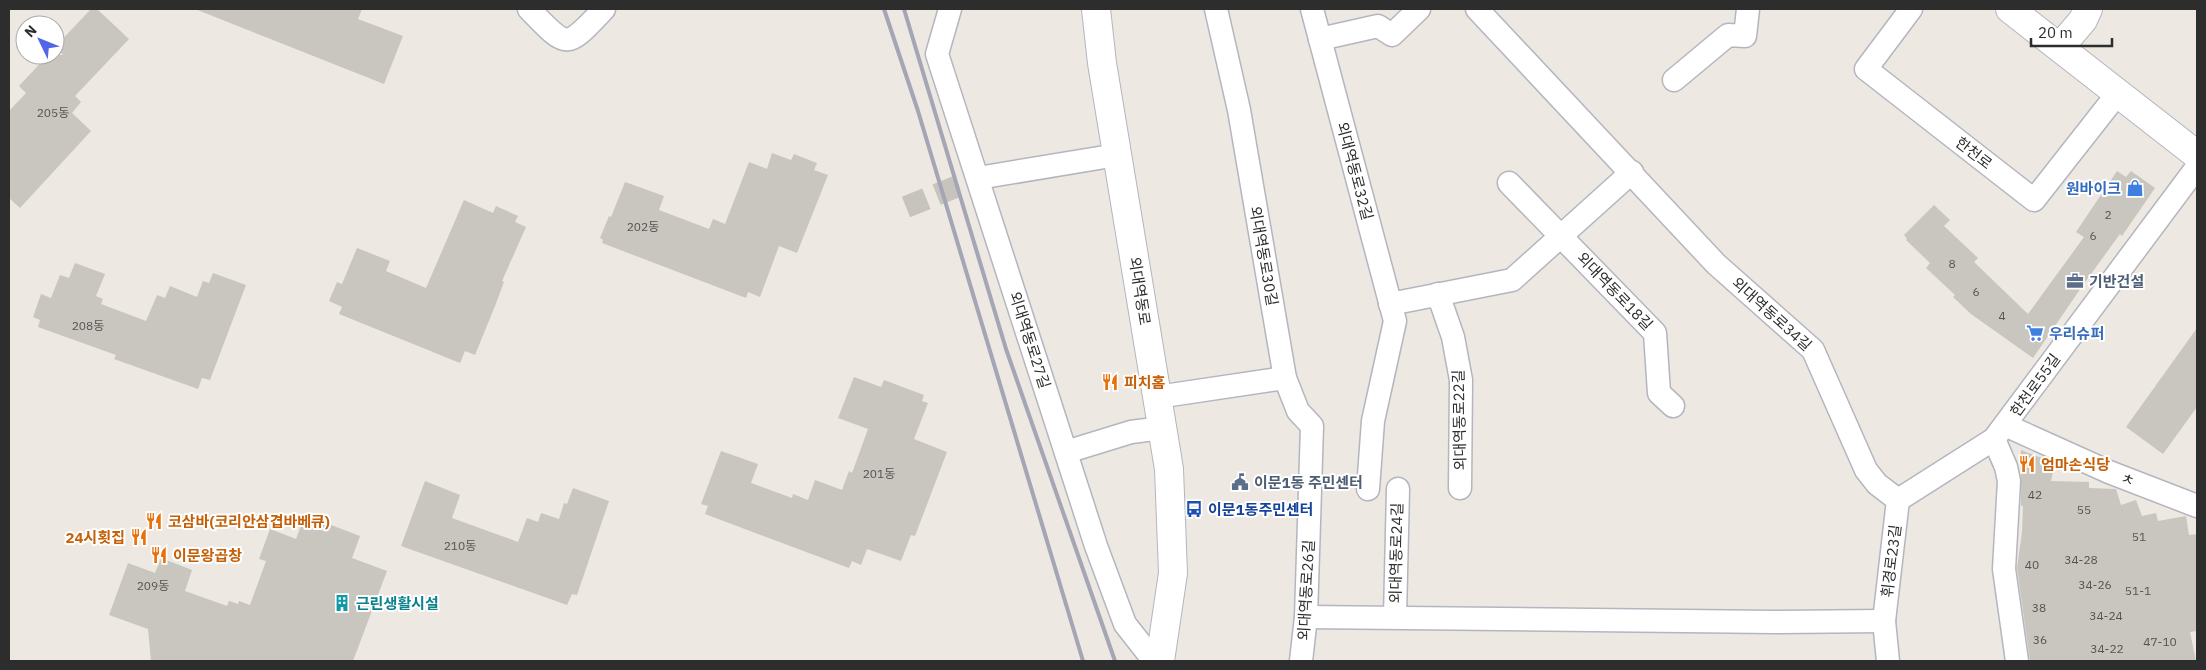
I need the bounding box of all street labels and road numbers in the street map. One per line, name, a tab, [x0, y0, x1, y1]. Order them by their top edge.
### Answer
street label: 외대역동로32길	[1333, 120, 1377, 222]
street label: 한천로	[1952, 133, 1996, 173]
street label: 외대역동로30길	[1246, 205, 1282, 307]
street label: 외대역동로18길	[1573, 248, 1657, 334]
street label: 외대역동로	[1125, 255, 1155, 327]
street label: 외대역동로34길	[1728, 273, 1816, 355]
street label: 외대역동로27길	[1005, 289, 1055, 391]
street label: 한천로55길	[2006, 350, 2064, 420]
street label: 외대역동로22길	[1449, 369, 1469, 471]
street label: ㅊ	[2118, 468, 2138, 490]
street label: 외대역동로24길	[1386, 502, 1406, 604]
street label: 휘경로23길	[1877, 524, 1905, 598]
street label: 외대역동로26길	[1294, 539, 1318, 641]

